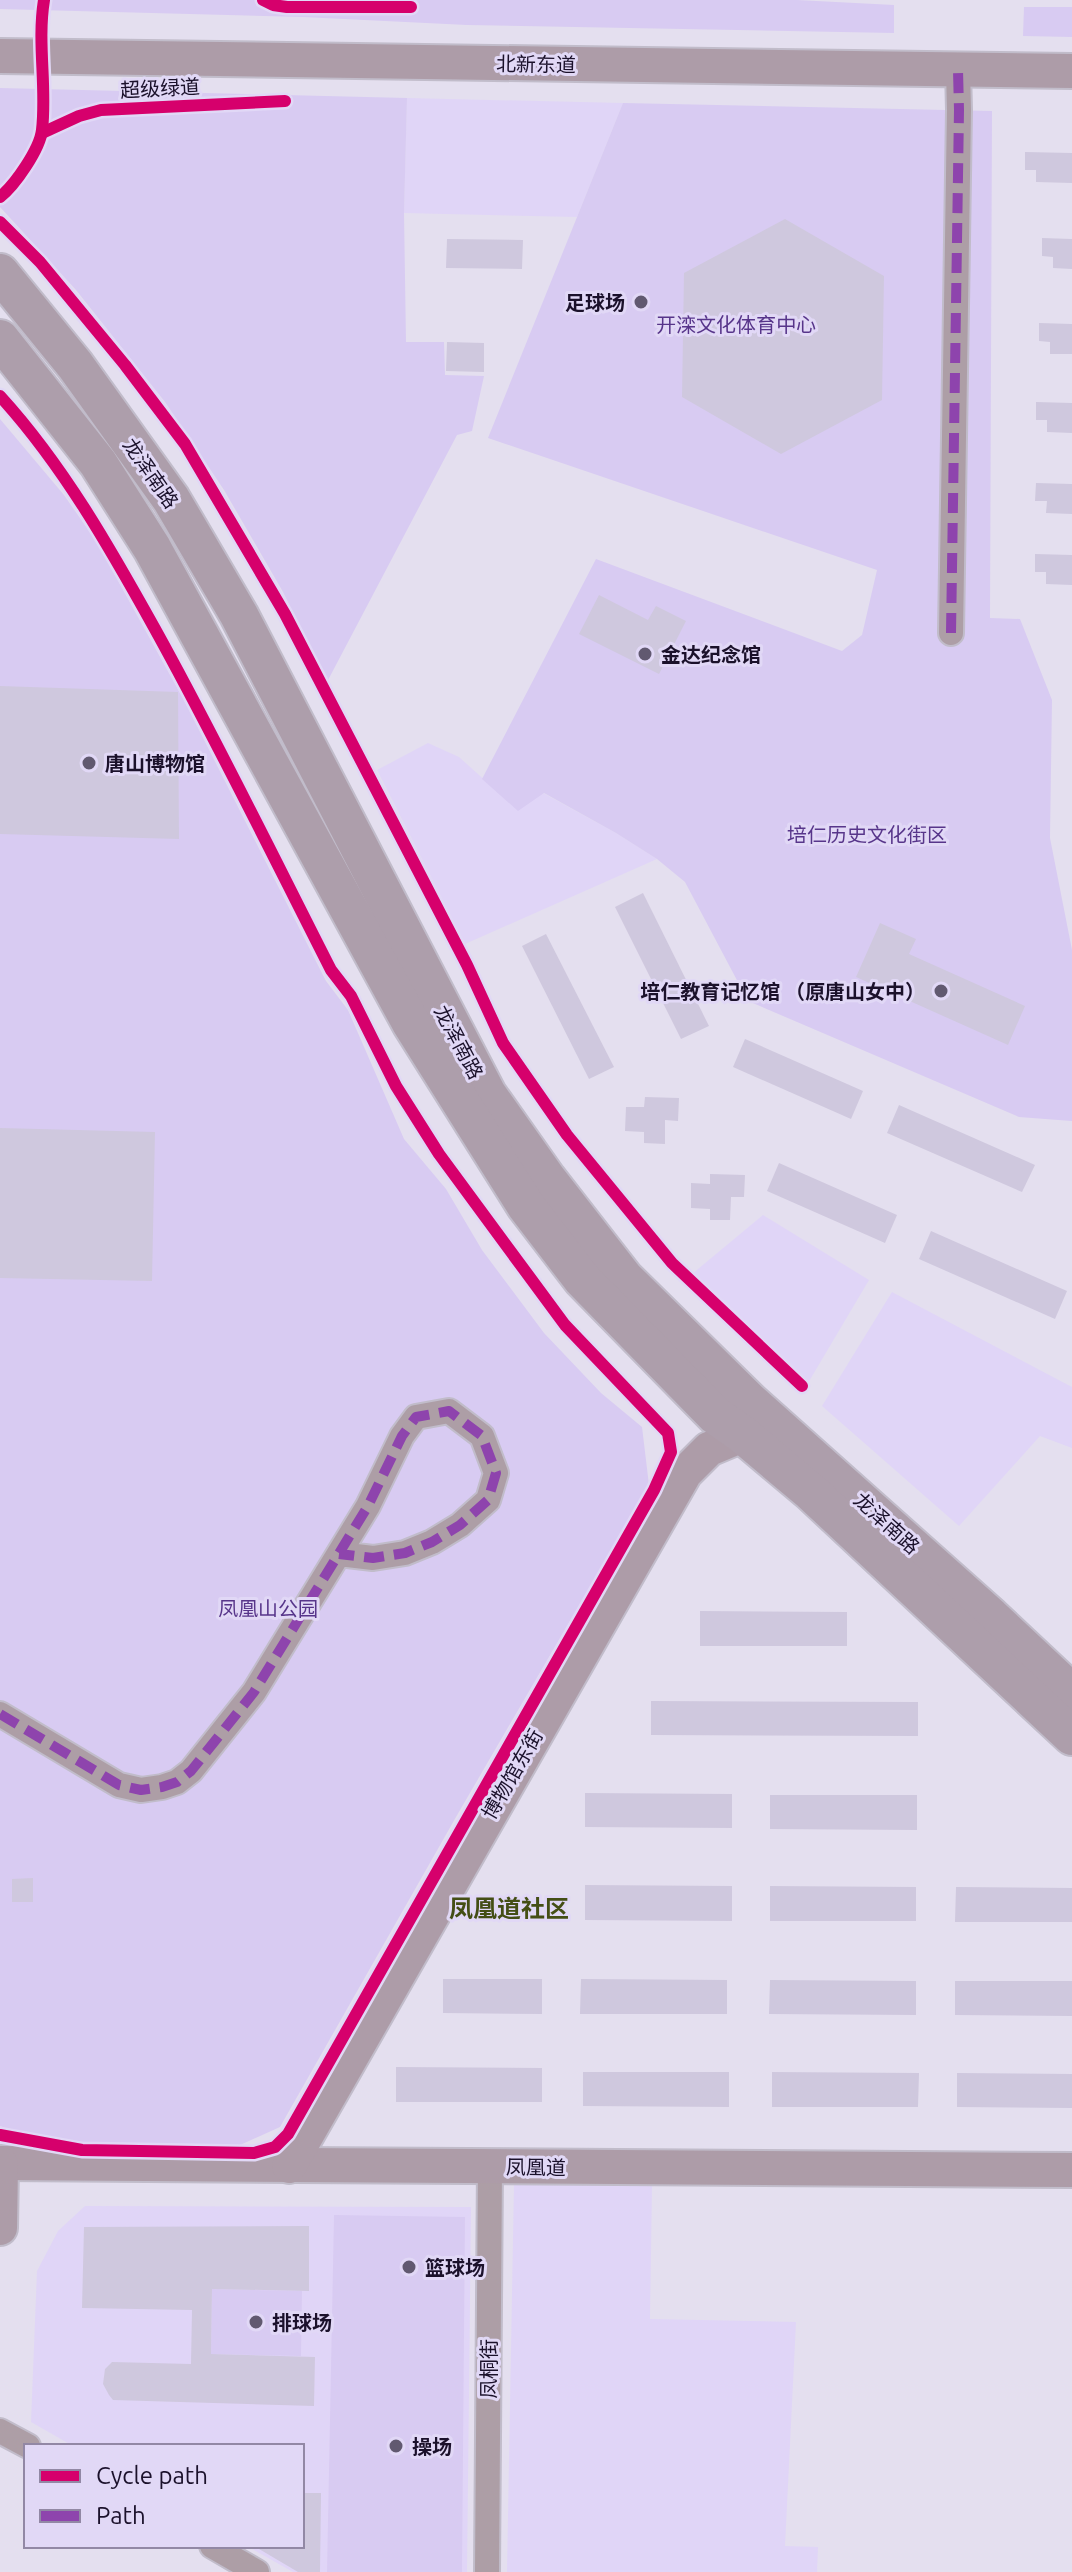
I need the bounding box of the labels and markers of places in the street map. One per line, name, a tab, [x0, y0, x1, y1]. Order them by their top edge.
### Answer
place label: 足球场	[565, 291, 625, 314]
marker: 足球场	[632, 293, 650, 311]
place label: 金达纪念馆	[661, 643, 761, 666]
marker: 金达纪念馆	[636, 645, 654, 663]
place label: 唐山博物馆	[105, 752, 205, 775]
marker: 唐山博物馆	[80, 754, 98, 772]
place label: 培仁教育记忆馆 （原唐山女中）	[640, 980, 925, 1003]
marker: 培仁教育记忆馆 （原唐山女中）	[932, 982, 950, 1000]
place label: 篮球场	[425, 2256, 485, 2279]
marker: 篮球场	[400, 2258, 418, 2276]
place label: 排球场	[272, 2311, 332, 2334]
marker: 排球场	[247, 2313, 265, 2331]
place label: 操场	[412, 2435, 452, 2458]
marker: 操场	[387, 2437, 405, 2455]

